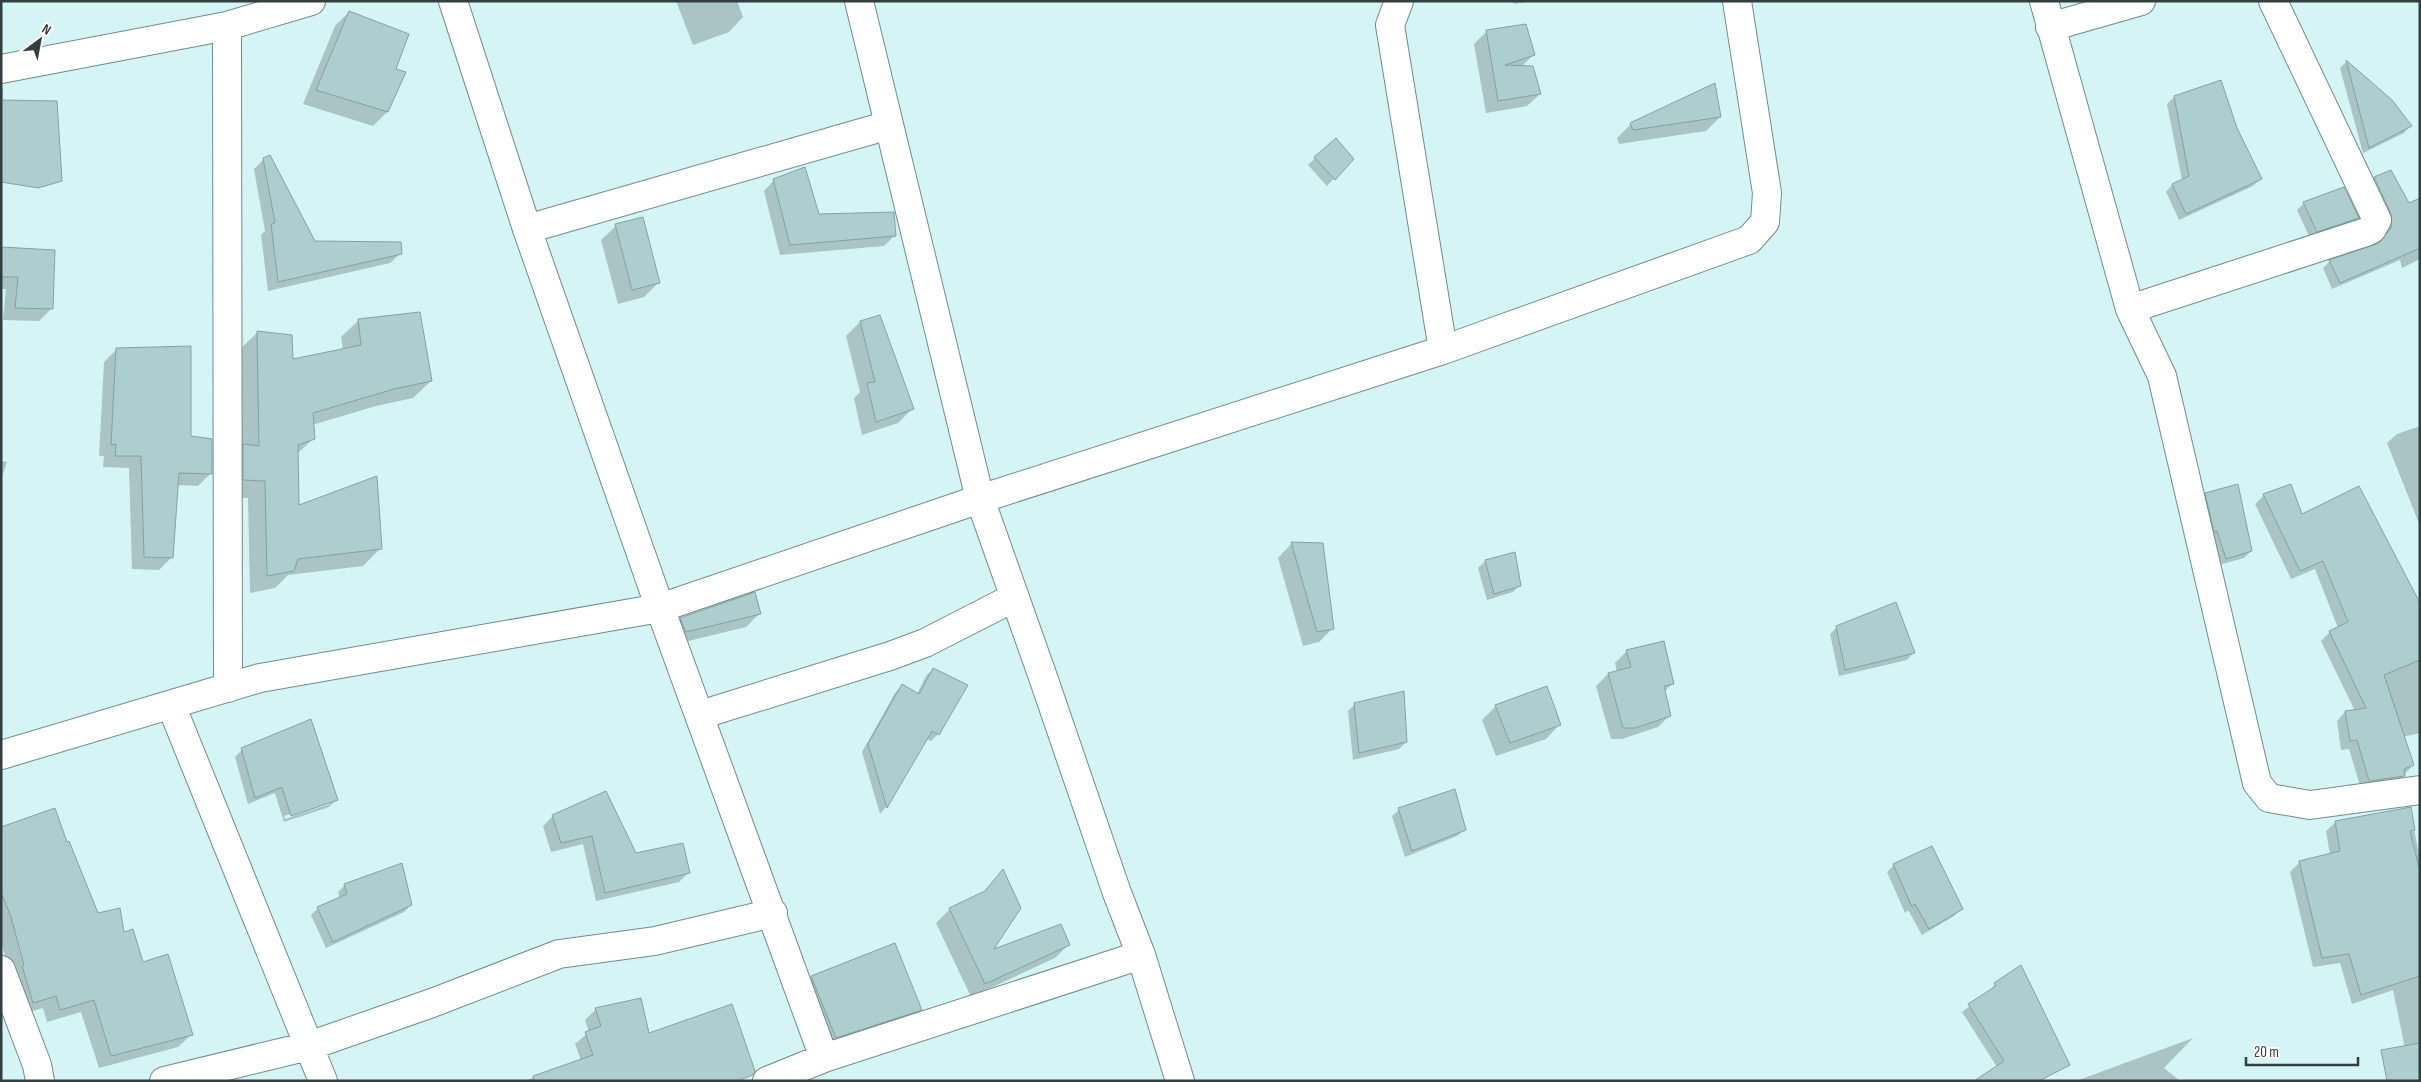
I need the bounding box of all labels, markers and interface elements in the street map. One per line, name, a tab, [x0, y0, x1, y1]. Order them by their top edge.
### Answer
north arrow	[15, 15, 65, 65]
text: N	[39, 20, 54, 39]
scale bar	[2246, 1034, 2358, 1066]
text: 20 m	[2254, 1043, 2279, 1062]

